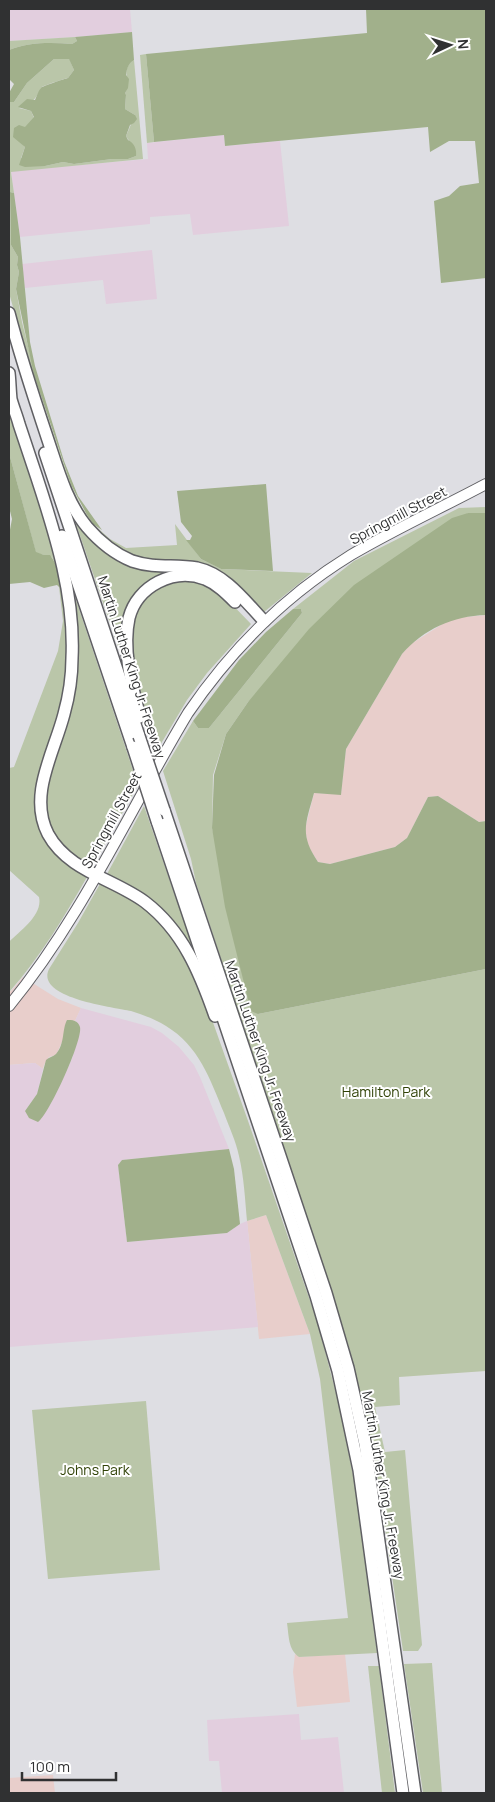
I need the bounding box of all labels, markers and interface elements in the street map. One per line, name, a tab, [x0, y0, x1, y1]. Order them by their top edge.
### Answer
north arrow	[425, 20, 475, 70]
text: N	[454, 38, 473, 50]
street label: Springmill Street	[346, 481, 450, 549]
street label: Martin Luther King Jr. Freeway	[93, 573, 171, 761]
street label: Springmill Street	[77, 768, 146, 872]
street label: Martin Luther King Jr. Freeway	[221, 958, 301, 1145]
park label: Hamilton Park	[342, 1082, 431, 1101]
street label: Martin Luther King Jr. Freeway	[358, 1389, 410, 1581]
park label: Johns Park	[60, 1460, 131, 1479]
scale bar	[22, 1750, 116, 1782]
text: 100 m	[30, 1756, 70, 1777]

